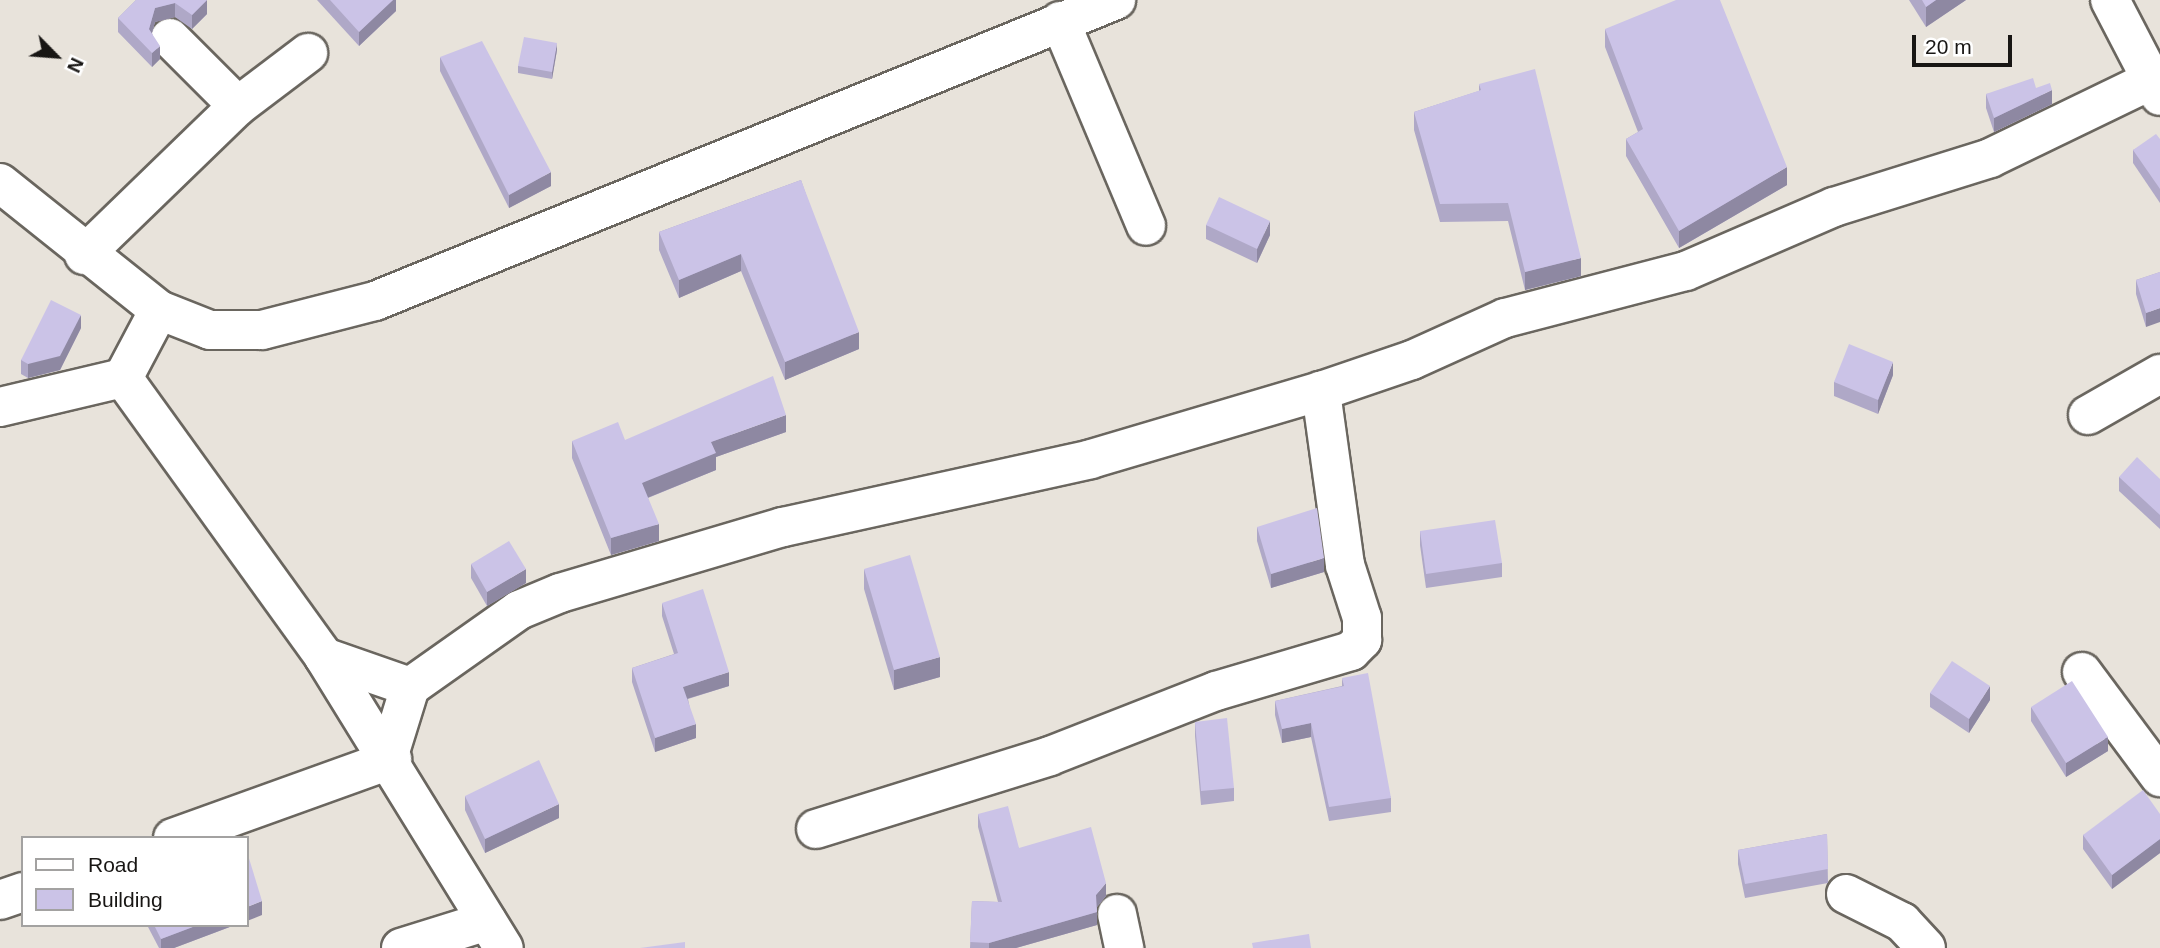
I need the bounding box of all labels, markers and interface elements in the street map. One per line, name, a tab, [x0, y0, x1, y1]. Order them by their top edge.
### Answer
north arrow	[21, 21, 91, 91]
scale bar	[1915, 21, 2015, 65]
text: 20 m	[1925, 35, 1972, 58]
text: N	[63, 54, 88, 76]
legend	[21, 836, 248, 927]
text: Road	[88, 853, 138, 876]
text: Building	[88, 888, 163, 911]

